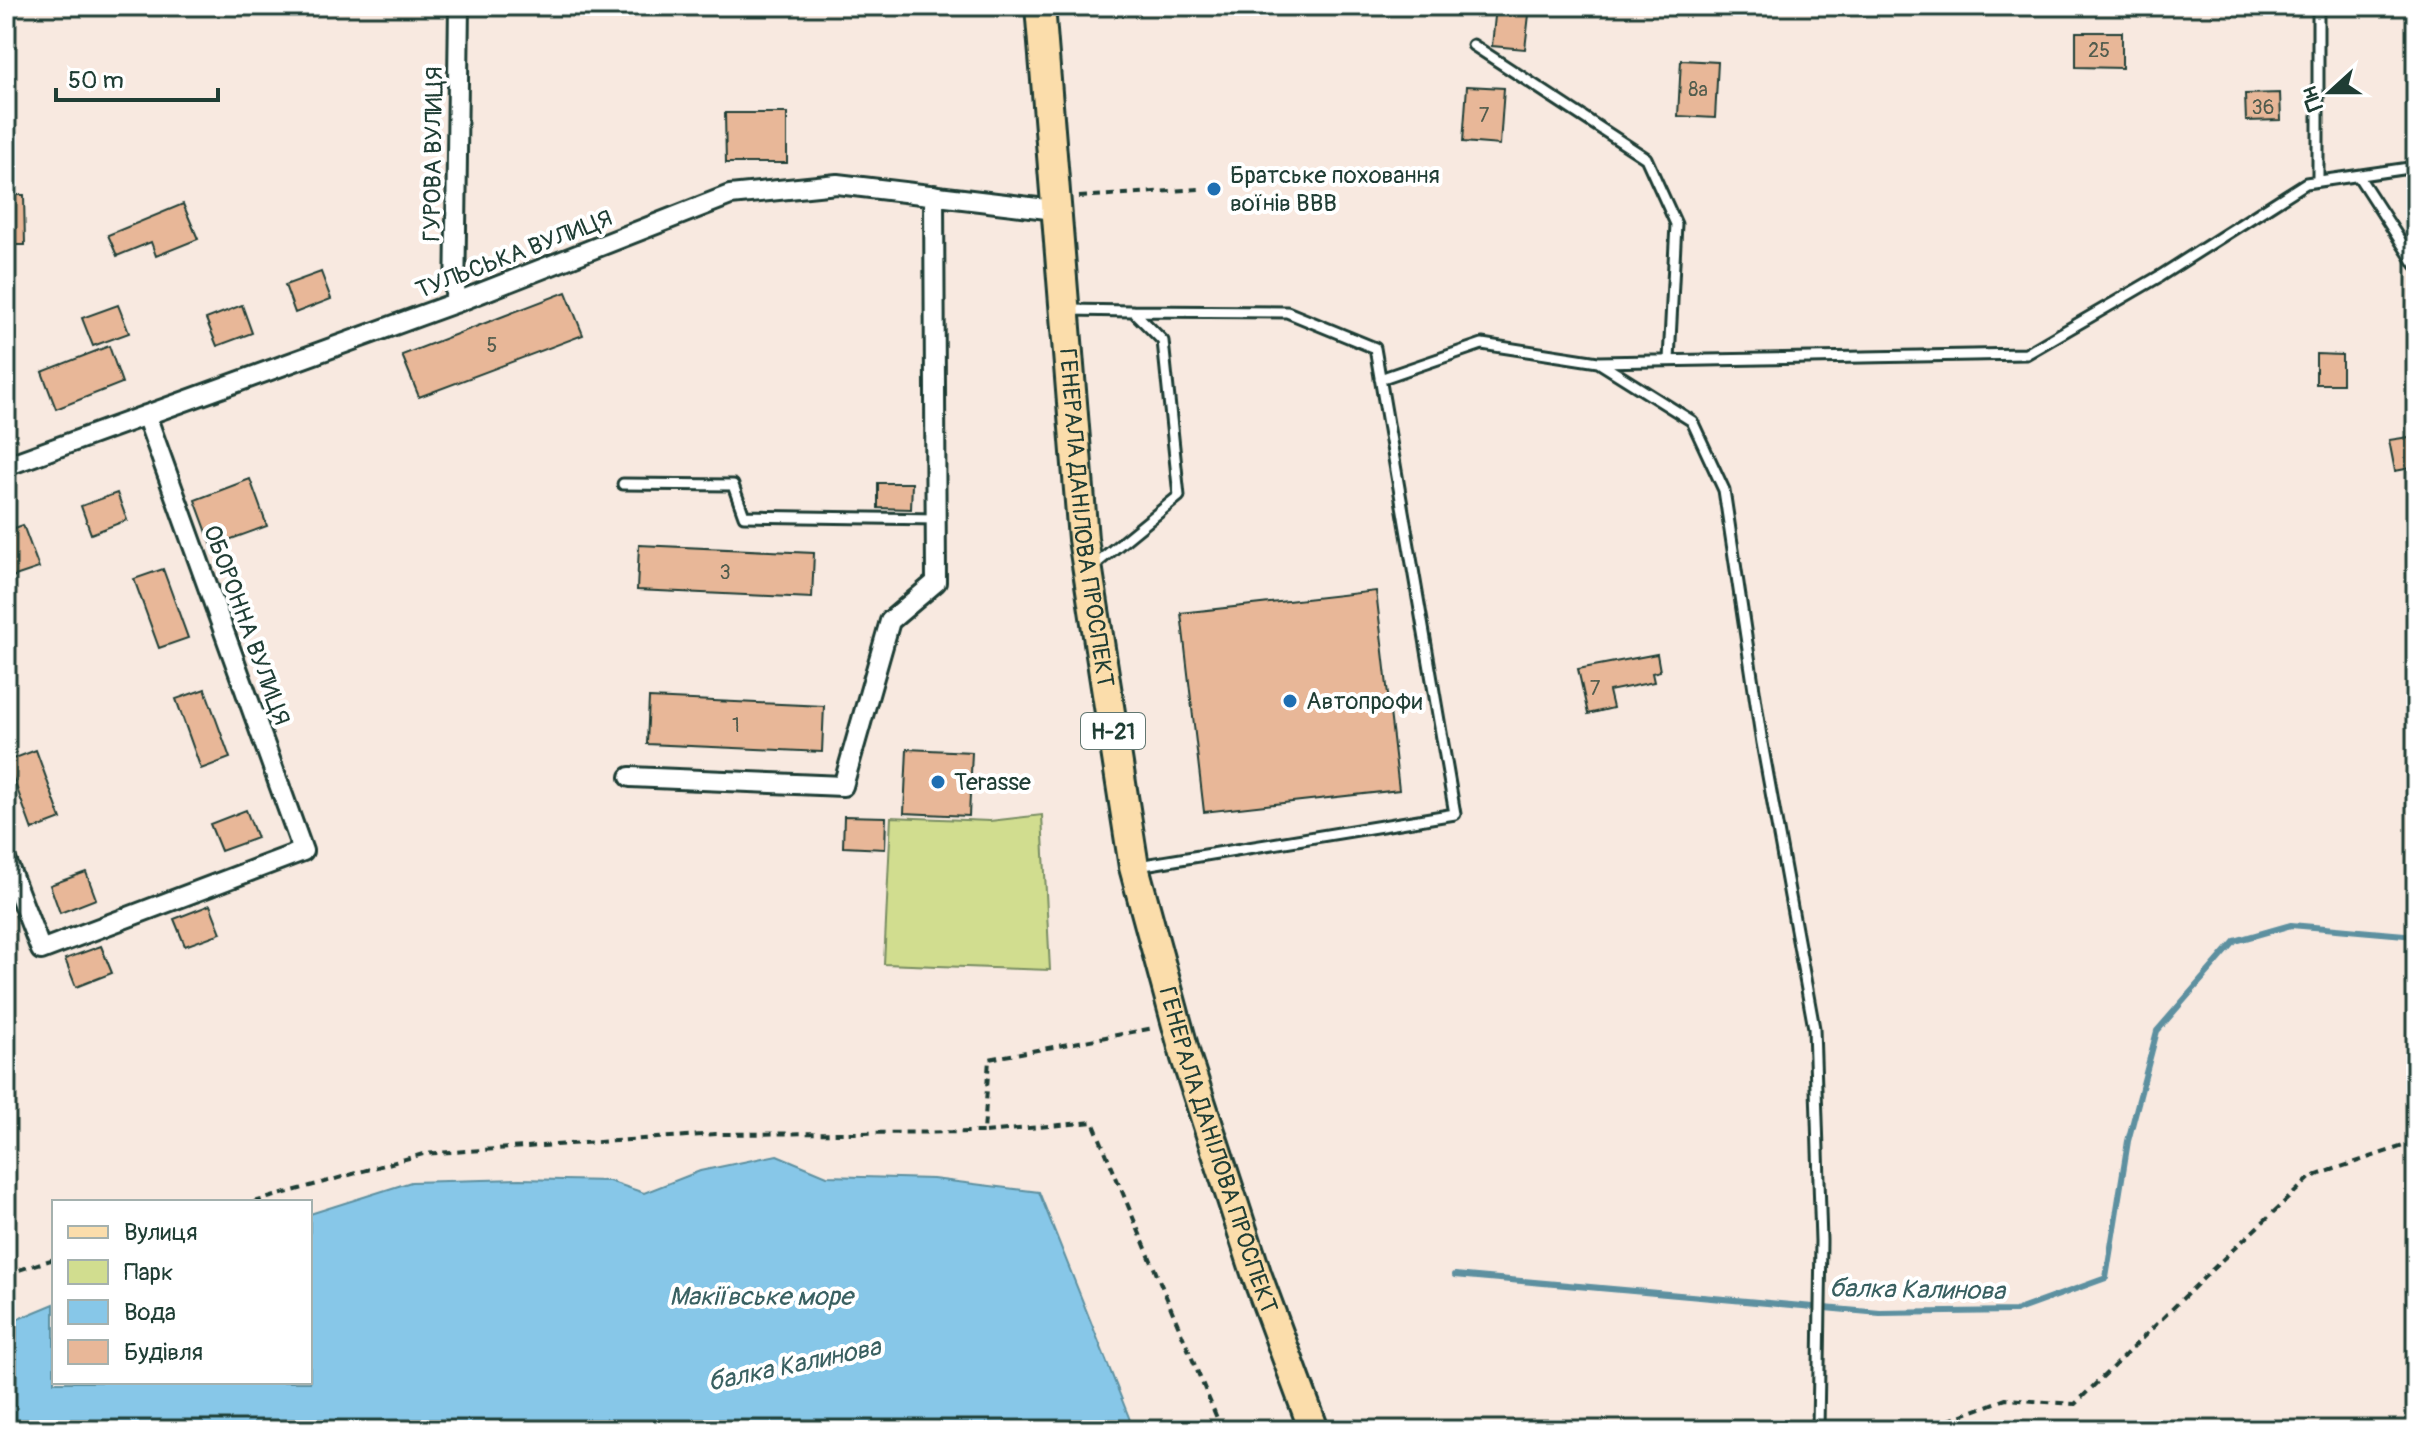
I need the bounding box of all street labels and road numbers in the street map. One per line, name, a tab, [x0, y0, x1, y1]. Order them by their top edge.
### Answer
street label: ГУРОВА ВУЛИЦЯ	[417, 66, 450, 242]
street label: ТУЛЬСЬКА ВУЛИЦЯ	[412, 204, 616, 305]
street label: ГЕНЕРАЛА ДАНІЛОВА ПРОСПЕКТ	[1053, 347, 1120, 689]
street label: ОБОРОННА ВУЛИЦЯ	[197, 521, 296, 729]
road number: Н-21	[1081, 713, 1145, 749]
street label: ГЕНЕРАЛА ДАНІЛОВА ПРОСПЕКТ	[1152, 984, 1284, 1317]

